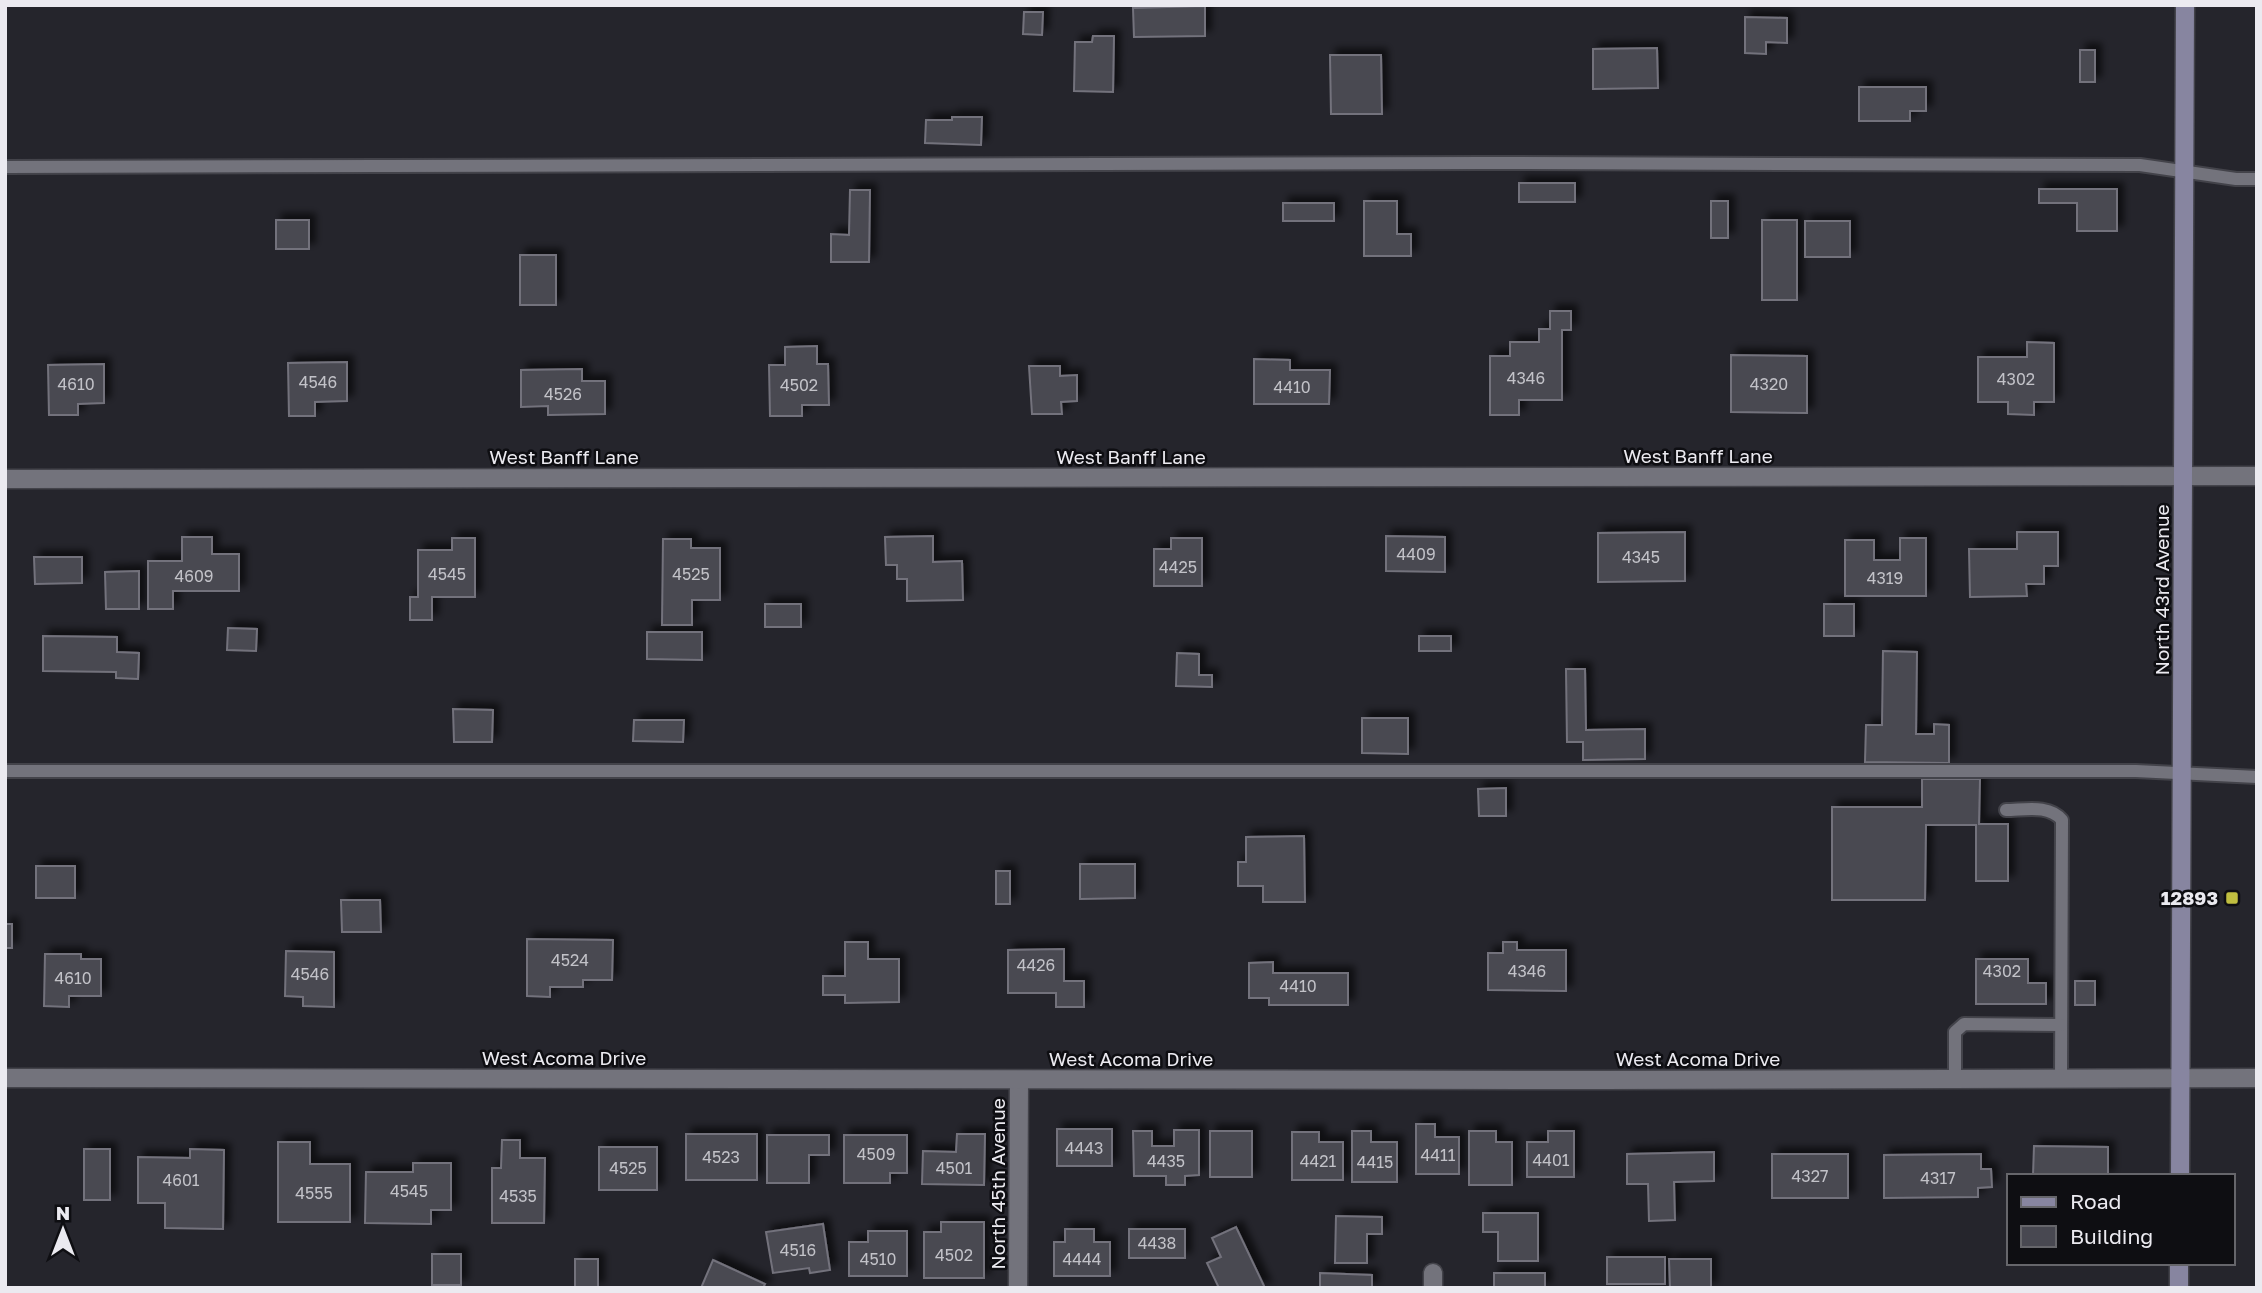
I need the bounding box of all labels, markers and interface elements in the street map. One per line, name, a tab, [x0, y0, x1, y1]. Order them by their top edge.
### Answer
house number: 4346	[1507, 368, 1545, 388]
house number: 4302	[1997, 369, 2035, 389]
house number: 4546	[299, 372, 337, 392]
house number: 4610	[57, 374, 95, 394]
house number: 4320	[1750, 374, 1788, 394]
house number: 4502	[780, 375, 818, 395]
house number: 4410	[1273, 377, 1311, 397]
house number: 4526	[544, 384, 582, 404]
street label: West Banff Lane	[1623, 444, 1773, 467]
street label: West Banff Lane	[489, 445, 639, 468]
street label: West Banff Lane	[1056, 445, 1206, 468]
street label: North 43rd Avenue	[2150, 504, 2173, 676]
house number: 4409	[1396, 544, 1436, 564]
house number: 4345	[1622, 547, 1660, 567]
house number: 4425	[1159, 557, 1197, 577]
house number: 4545	[428, 564, 466, 584]
house number: 4525	[672, 564, 710, 584]
house number: 4609	[174, 566, 214, 586]
house number: 4319	[1867, 568, 1903, 588]
place label: 12893	[2161, 886, 2218, 909]
marker: 12893	[2224, 890, 2240, 906]
house number: 4524	[551, 950, 589, 970]
house number: 4426	[1017, 955, 1055, 975]
house number: 4346	[1508, 961, 1546, 981]
house number: 4302	[1983, 961, 2021, 981]
house number: 4546	[291, 964, 329, 984]
house number: 4610	[54, 968, 92, 988]
house number: 4410	[1279, 976, 1317, 996]
street label: West Acoma Drive	[482, 1046, 646, 1069]
street label: West Acoma Drive	[1049, 1047, 1213, 1070]
street label: West Acoma Drive	[1616, 1047, 1780, 1070]
street label: North 45th Avenue	[986, 1098, 1009, 1270]
house number: 4443	[1065, 1138, 1103, 1158]
house number: 4509	[857, 1144, 895, 1164]
house number: 4411	[1420, 1145, 1456, 1165]
house number: 4523	[702, 1147, 740, 1167]
house number: 4401	[1532, 1150, 1570, 1170]
house number: 4435	[1147, 1151, 1185, 1171]
house number: 4421	[1300, 1151, 1337, 1171]
house number: 4415	[1357, 1152, 1393, 1172]
house number: 4525	[609, 1158, 647, 1178]
house number: 4501	[936, 1158, 973, 1178]
house number: 4327	[1792, 1166, 1828, 1186]
house number: 4317	[1920, 1168, 1956, 1188]
house number: 4601	[162, 1170, 200, 1190]
legend	[2007, 1174, 2234, 1265]
house number: 4545	[390, 1181, 428, 1201]
house number: 4555	[295, 1183, 333, 1203]
house number: 4535	[499, 1186, 537, 1206]
text: Road	[2070, 1188, 2121, 1214]
north arrow	[28, 1195, 98, 1265]
text: N	[56, 1201, 70, 1224]
text: Building	[2070, 1223, 2153, 1249]
house number: 4438	[1138, 1233, 1176, 1253]
house number: 4516	[780, 1240, 816, 1260]
house number: 4502	[935, 1245, 973, 1265]
house number: 4510	[860, 1249, 896, 1269]
house number: 4444	[1062, 1249, 1102, 1269]

